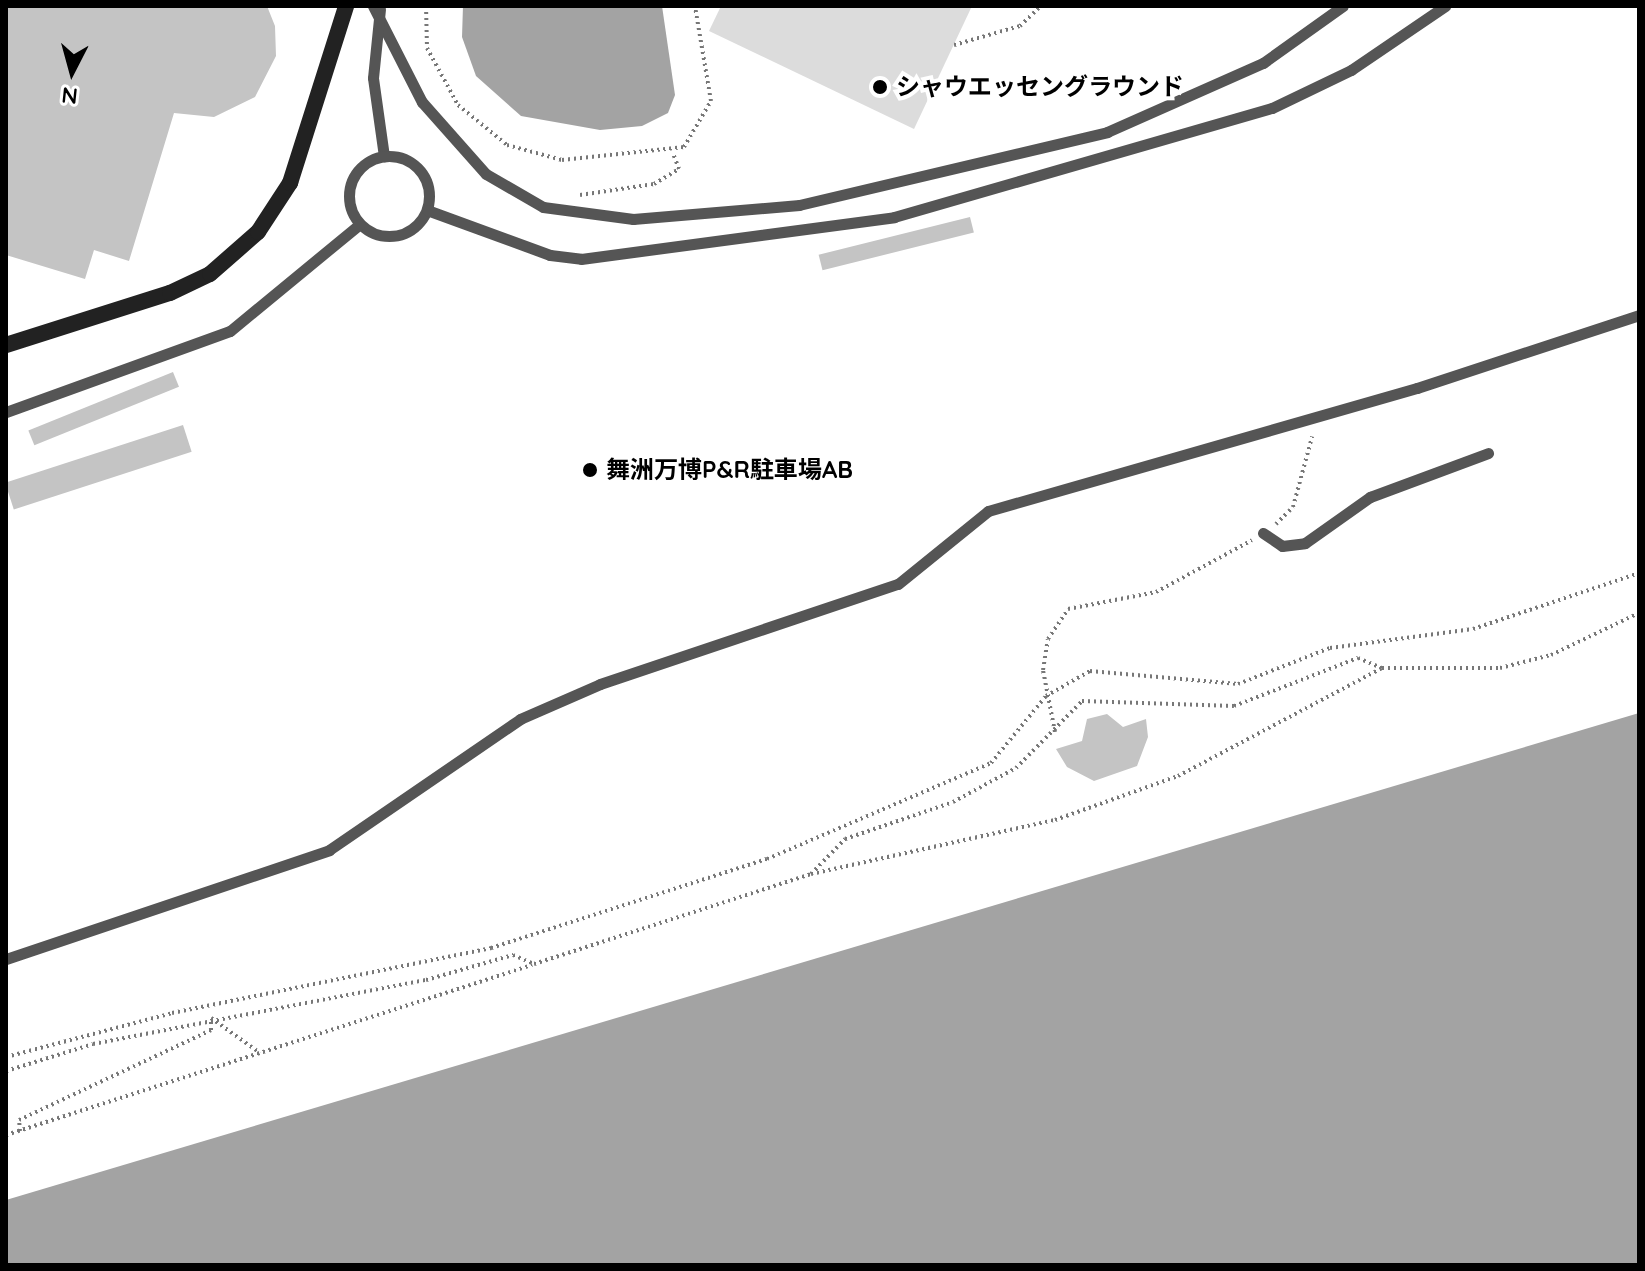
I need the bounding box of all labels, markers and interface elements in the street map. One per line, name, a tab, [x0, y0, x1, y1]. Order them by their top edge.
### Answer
north arrow	[32, 32, 112, 112]
place label: シャウエッセングラウンド	[896, 73, 1184, 101]
marker: シャウエッセングラウンド	[871, 78, 889, 96]
text: N	[60, 81, 79, 111]
place label: 舞洲万博P&R駐車場AB	[606, 456, 853, 484]
marker: 舞洲万博P&R駐車場AB	[581, 461, 599, 479]

